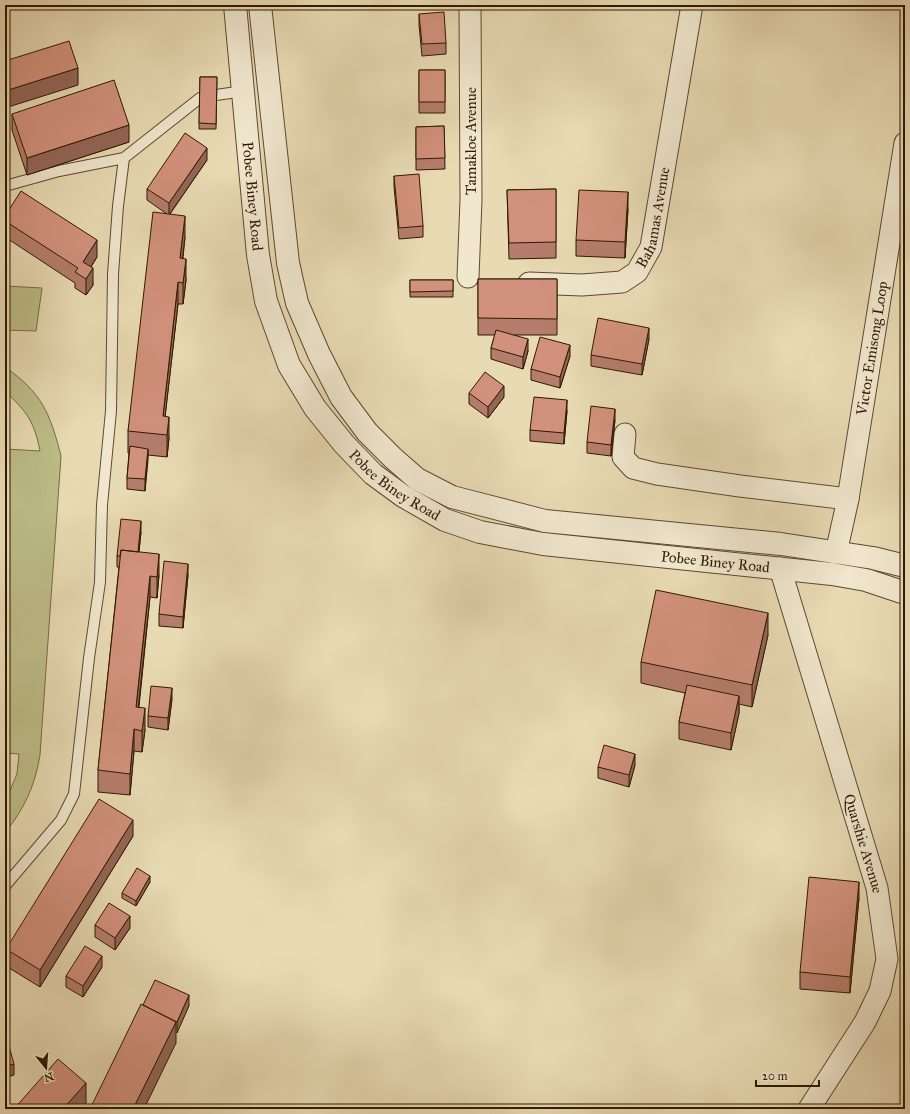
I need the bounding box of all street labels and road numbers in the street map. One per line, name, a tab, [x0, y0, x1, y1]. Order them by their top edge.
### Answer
street label: Tamakloe Avenue	[462, 87, 480, 195]
street label: Pobee Biney Road	[239, 141, 267, 252]
street label: Bahamas Avenue	[632, 166, 673, 271]
street label: Victor Emisong Loop	[852, 280, 892, 418]
street label: Pobee Biney Road	[345, 446, 444, 525]
street label: Pobee Biney Road	[660, 547, 771, 577]
street label: Quarshie Avenue	[840, 792, 887, 894]

